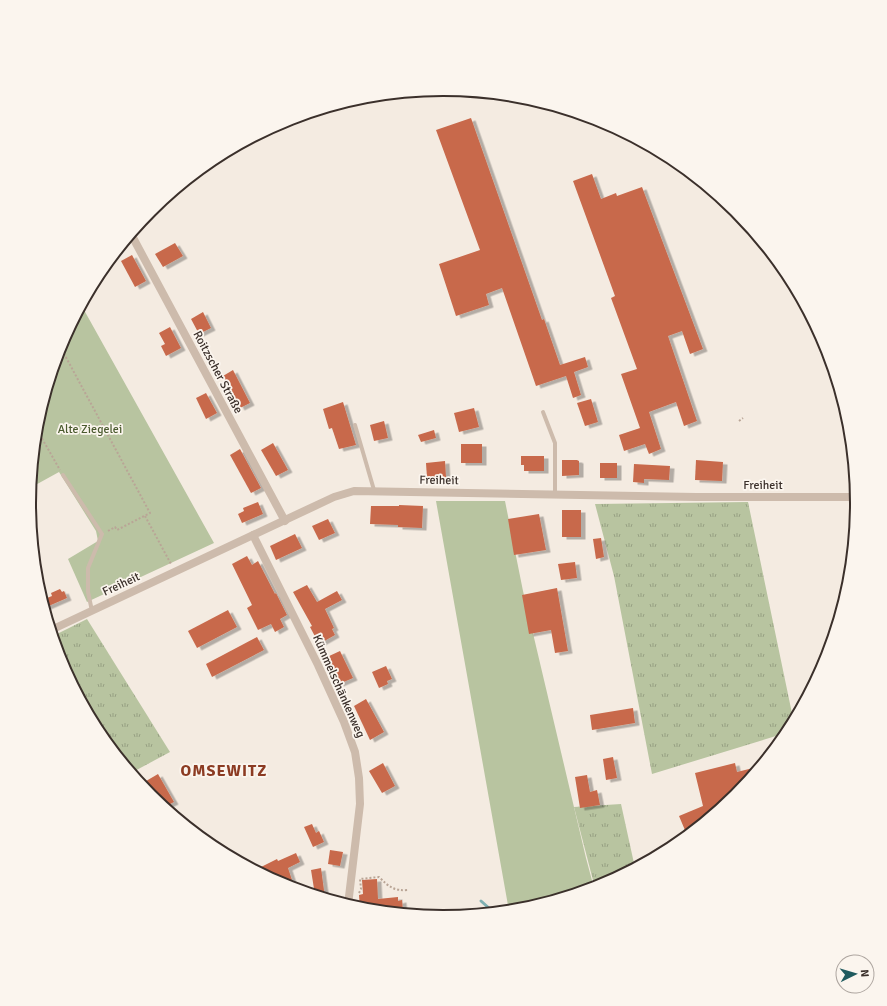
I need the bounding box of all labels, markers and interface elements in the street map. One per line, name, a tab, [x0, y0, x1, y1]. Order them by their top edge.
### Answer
street label: Roitzscher Straße	[189, 328, 246, 416]
park label: Alte Ziegelei	[58, 422, 122, 437]
street label: Freiheit	[419, 473, 459, 488]
street label: Freiheit	[743, 478, 783, 493]
street label: Freiheit	[100, 569, 142, 600]
street label: Kümmelschänkenweg	[309, 632, 368, 740]
district label: OMSEWITZ	[181, 761, 268, 781]
north arrow	[835, 954, 875, 994]
text: N	[858, 969, 871, 978]

